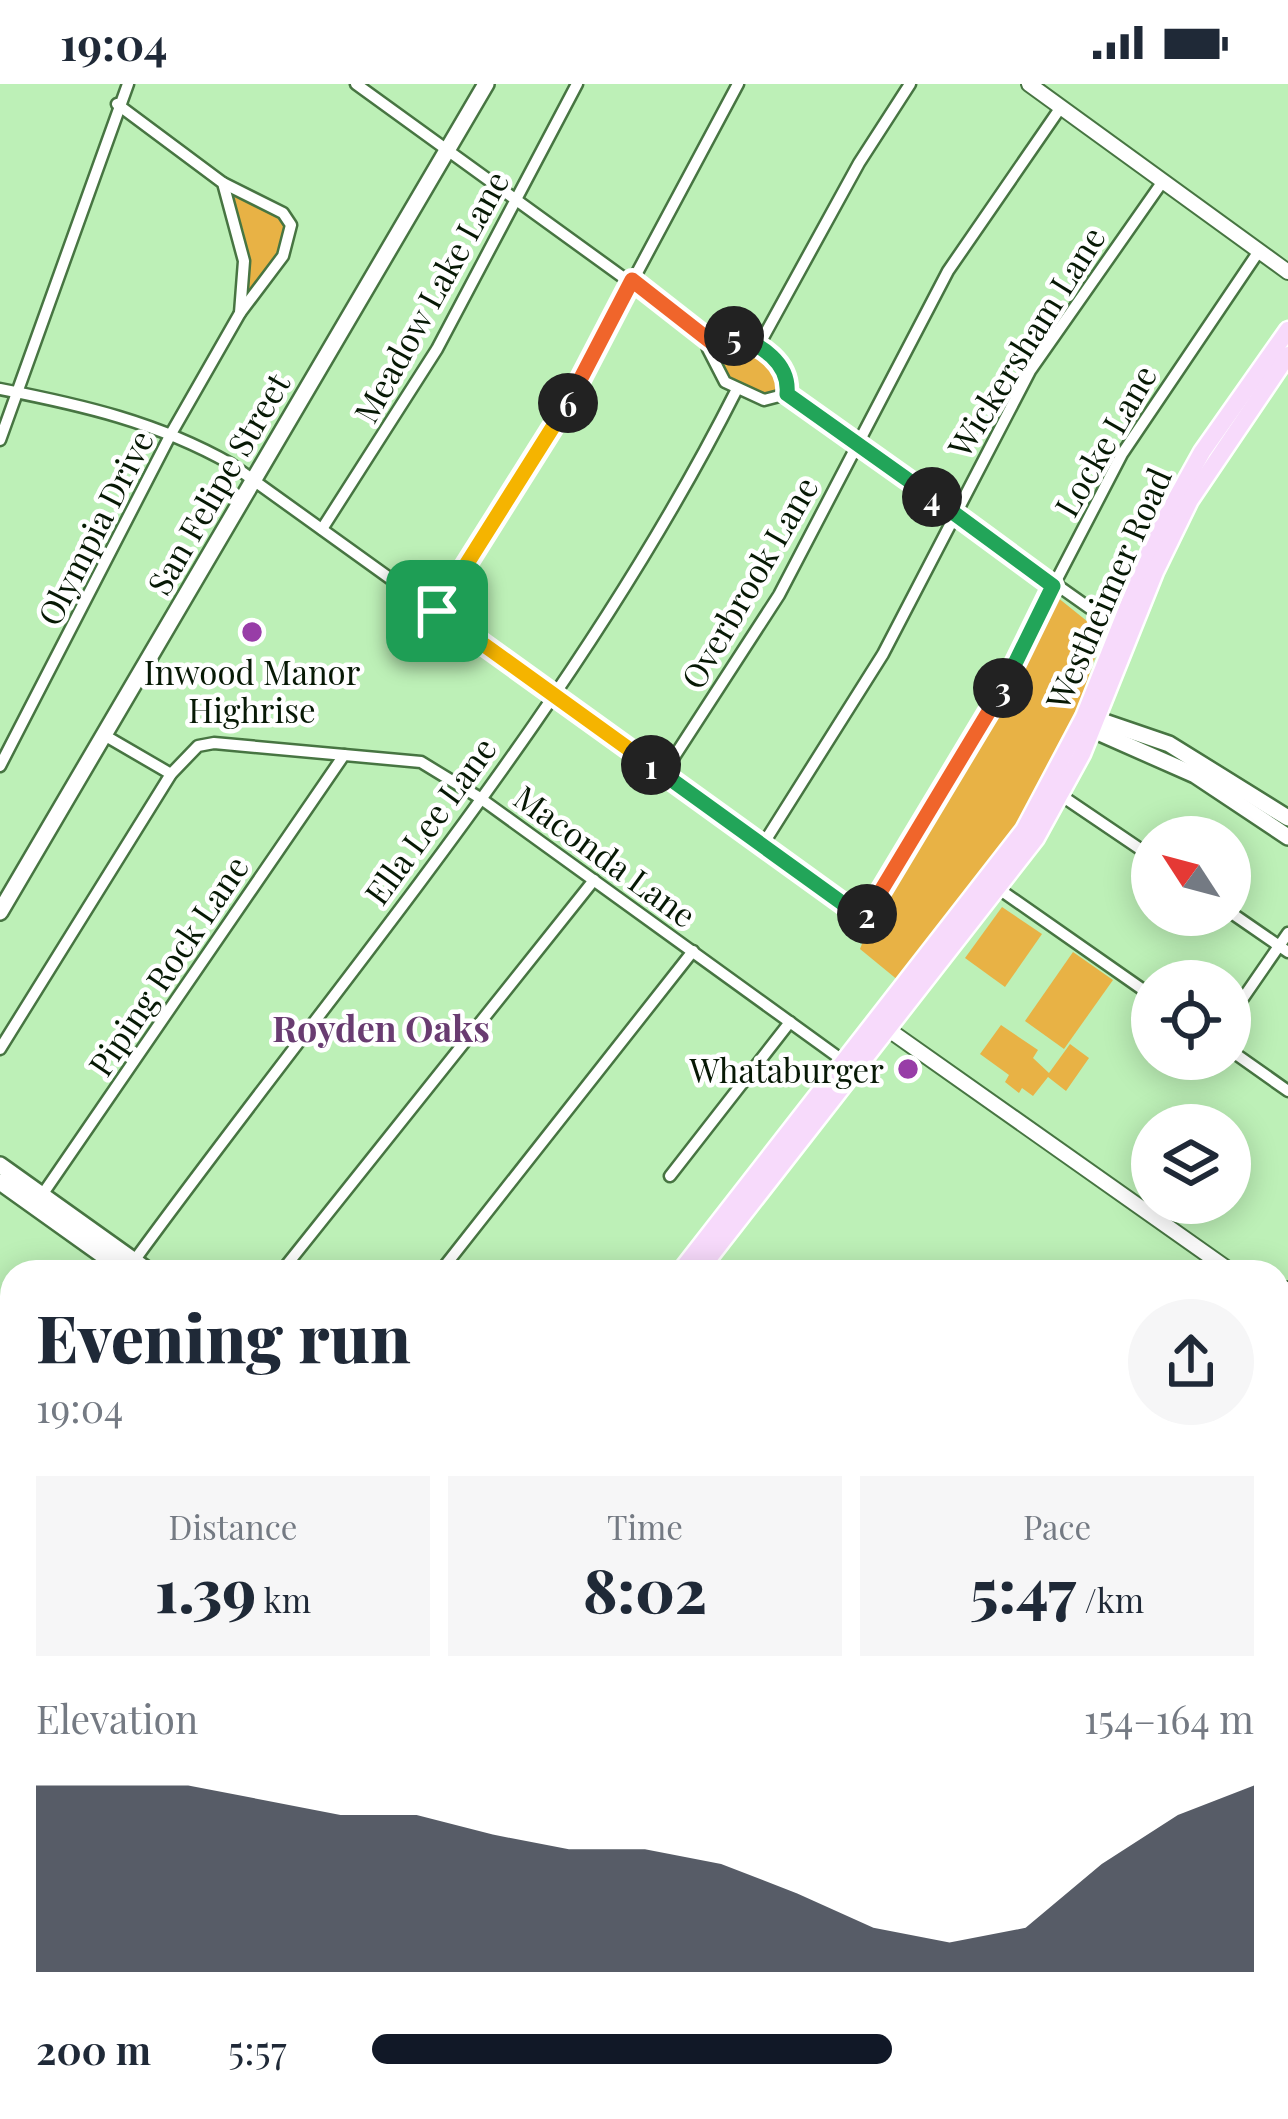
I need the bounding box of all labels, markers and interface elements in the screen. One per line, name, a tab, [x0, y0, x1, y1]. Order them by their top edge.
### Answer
text: 19:04	[60, 12, 168, 72]
street label: Meadow Lake Lane	[343, 162, 517, 430]
street label: Wickersham Lane	[936, 218, 1114, 465]
pin: 5	[704, 306, 764, 366]
text: 5	[726, 314, 742, 358]
street label: Locke Lane	[1043, 356, 1165, 524]
street label: San Felipe Street	[136, 363, 299, 602]
pin: 6	[538, 373, 598, 433]
text: 6	[559, 381, 577, 425]
street label: Olympia Drive	[26, 422, 162, 632]
street label: Westheimer Road	[1034, 460, 1180, 717]
pin: 4	[902, 467, 962, 527]
street label: Overbrook Lane	[670, 468, 826, 696]
text: 4	[923, 475, 941, 519]
pin	[386, 560, 488, 662]
icon: arrive	[404, 578, 470, 644]
marker: Inwood Manor Highrise	[239, 619, 265, 645]
place label: Inwood Manor Highrise	[144, 649, 361, 731]
pin: 3	[973, 658, 1033, 718]
text: 3	[995, 666, 1011, 710]
street label: Ella Lee Lane	[353, 728, 505, 912]
pin: 1	[621, 735, 681, 795]
text: 1	[645, 743, 657, 787]
street label: Maconda Lane	[506, 774, 706, 936]
north arrow	[1131, 816, 1251, 936]
map controls	[1131, 816, 1251, 1224]
street label: Piping Rock Lane	[77, 846, 257, 1084]
pin: 2	[837, 884, 897, 944]
text: 2	[858, 892, 876, 936]
button: locate	[1131, 960, 1251, 1080]
district label: Royden Oaks	[272, 1003, 490, 1051]
place label: Whataburger	[688, 1047, 884, 1091]
marker: Whataburger	[895, 1056, 921, 1082]
button: layers	[1131, 1104, 1251, 1224]
text: Evening run	[36, 1292, 411, 1380]
button: share	[1128, 1299, 1254, 1425]
text: 19:04	[36, 1381, 123, 1433]
text: Distance	[169, 1504, 297, 1548]
text: Time	[607, 1504, 683, 1548]
text: Pace	[1023, 1504, 1091, 1548]
text: 1.39	[155, 1548, 256, 1628]
text: 8:02	[583, 1548, 707, 1628]
text: 5:47	[970, 1548, 1076, 1628]
text: km	[256, 1577, 311, 1621]
text: /km	[1076, 1577, 1144, 1621]
text: Elevation	[36, 1692, 198, 1744]
text: 154–164 m	[1084, 1692, 1254, 1744]
text: 200 m	[36, 2023, 151, 2075]
text: 5:57	[228, 2023, 287, 2075]

